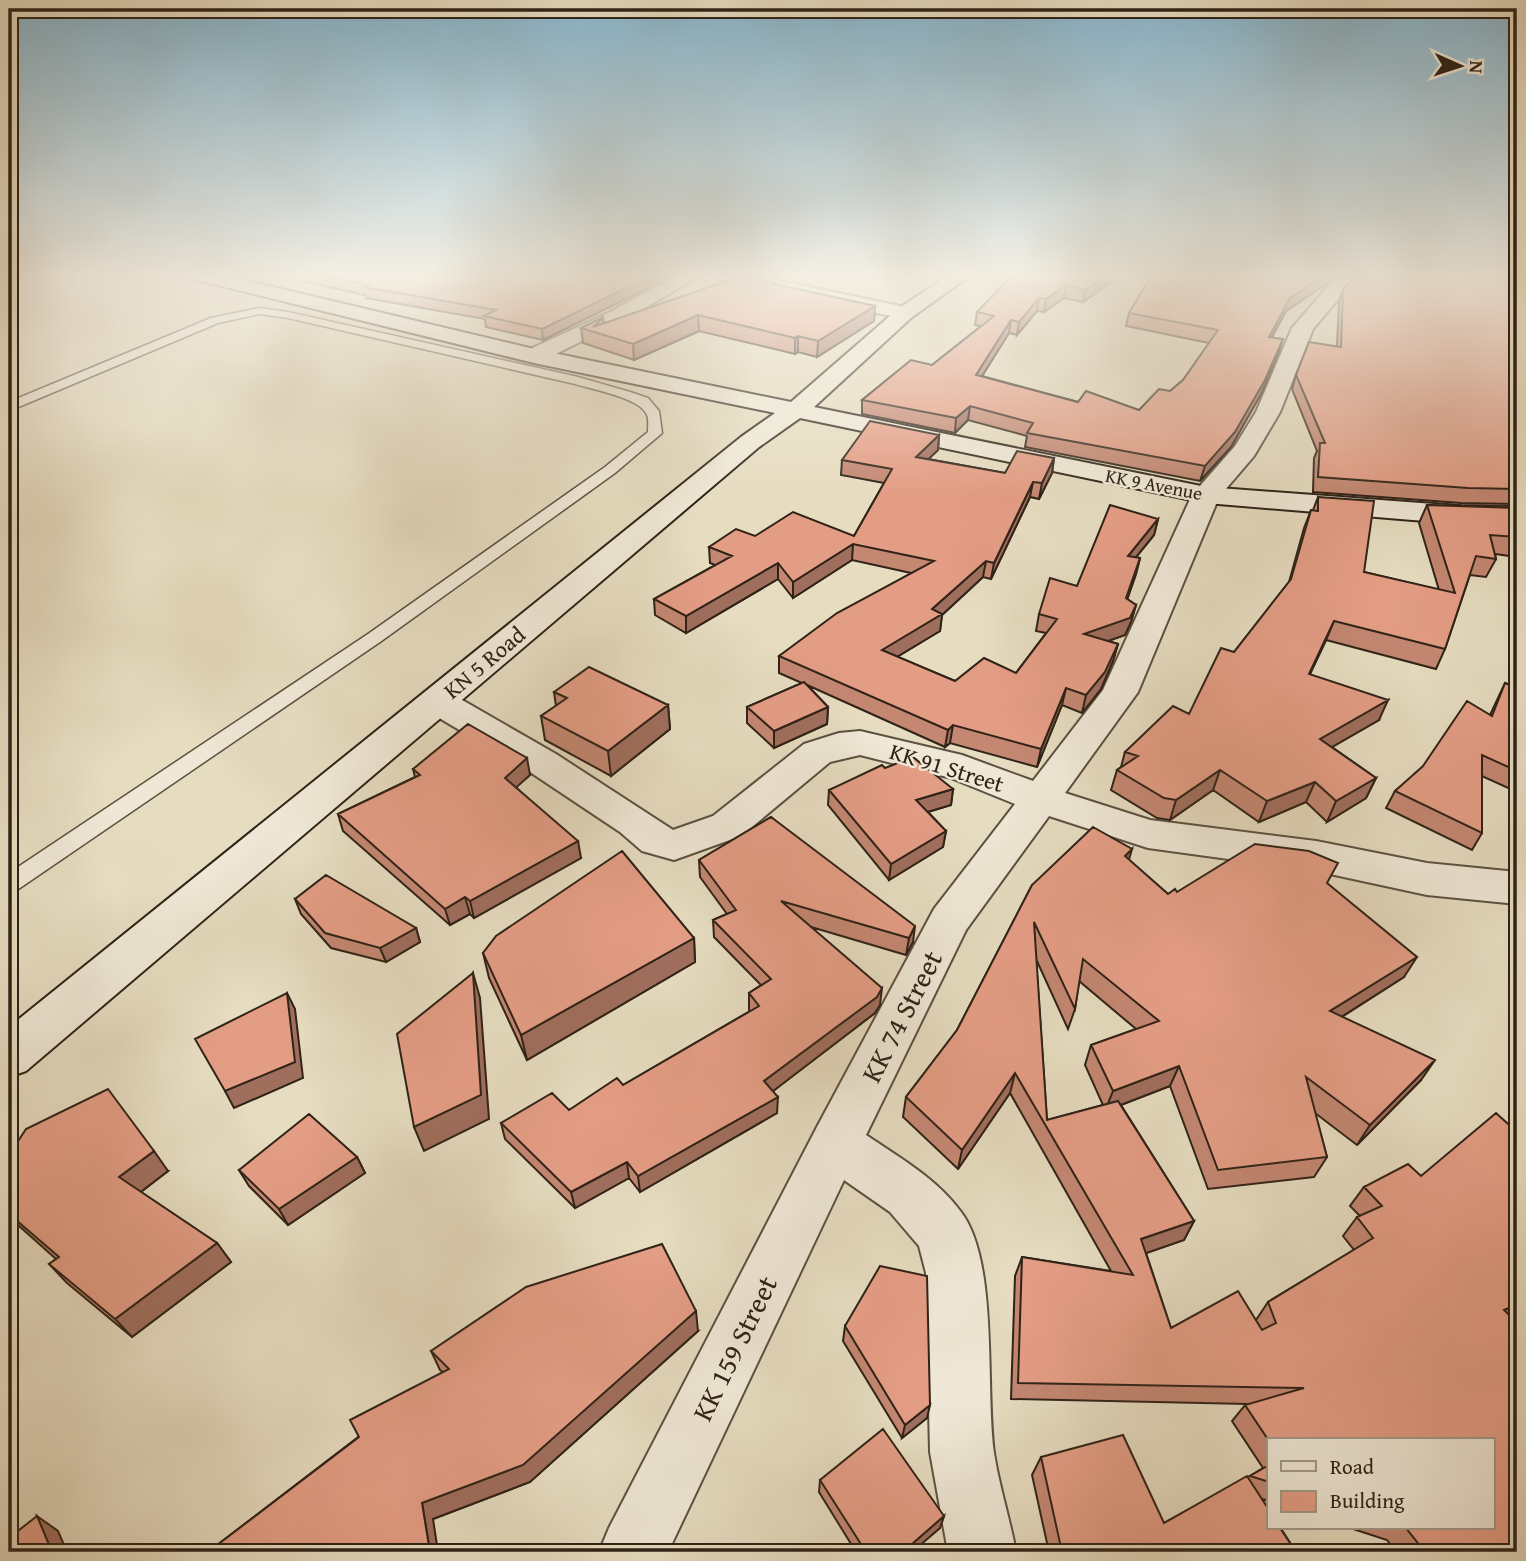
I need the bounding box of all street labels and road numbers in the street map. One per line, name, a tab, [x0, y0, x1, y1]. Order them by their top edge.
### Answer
street label: KK 9 Avenue	[1103, 461, 1205, 507]
street label: KN 5 Road	[436, 617, 533, 706]
street label: KK 91 Street	[886, 734, 1008, 800]
street label: KK 74 Street	[850, 943, 952, 1089]
street label: KK 159 Street	[681, 1268, 787, 1427]

